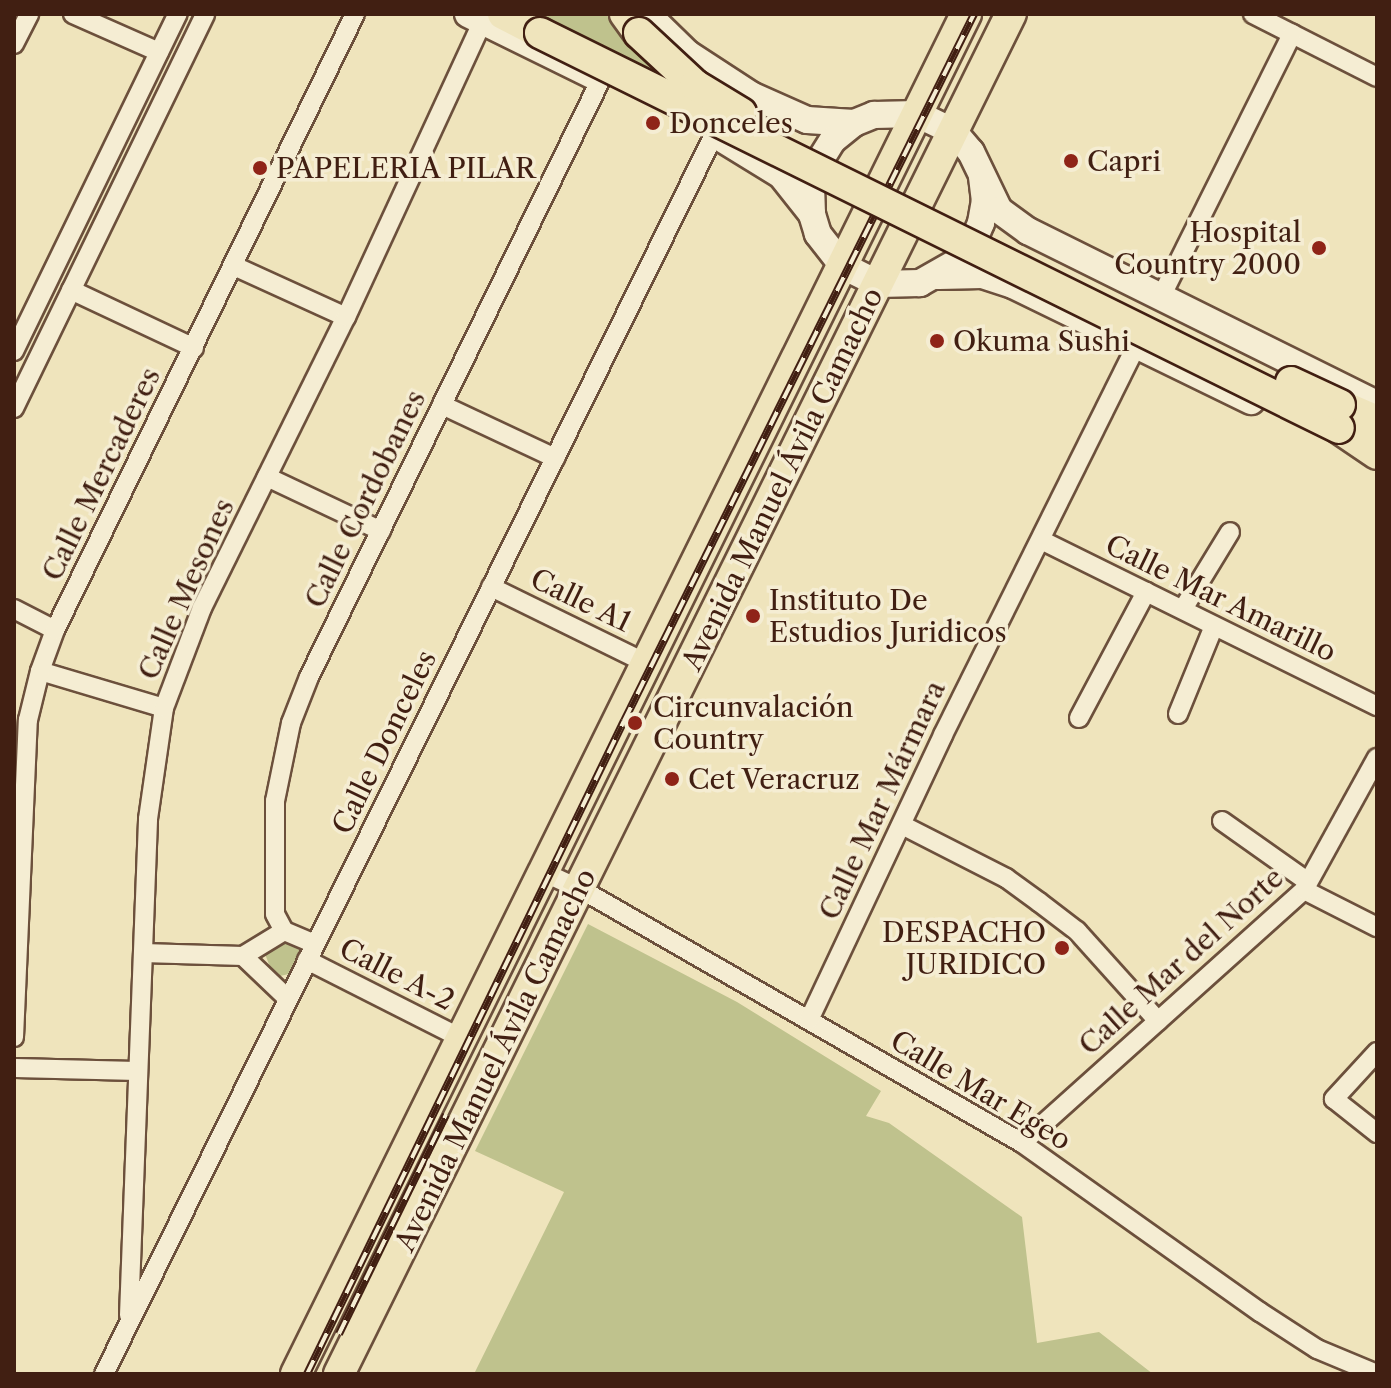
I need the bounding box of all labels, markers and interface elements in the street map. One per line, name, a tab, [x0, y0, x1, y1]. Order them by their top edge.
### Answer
place label: Donceles	[669, 106, 793, 140]
marker: Donceles	[644, 114, 662, 132]
place label: Capri	[1087, 144, 1161, 178]
place label: PAPELERIA PILAR	[276, 151, 537, 185]
marker: Capri	[1062, 152, 1080, 170]
marker: PAPELERIA PILAR	[251, 159, 269, 177]
place label: Hospital Country 2000	[1113, 215, 1301, 281]
marker: Hospital Country 2000	[1308, 237, 1330, 259]
street label: Avenida Manuel Ávila Camacho	[674, 281, 890, 677]
place label: Okuma Sushi	[953, 324, 1130, 358]
marker: Okuma Sushi	[928, 332, 946, 350]
street label: Calle Mercaderes	[35, 362, 167, 586]
street label: Calle Cordobanes	[298, 385, 432, 613]
street label: Calle Mesones	[131, 493, 241, 685]
street label: Calle Mar Amarillo	[1100, 527, 1342, 669]
street label: Calle A1	[525, 561, 637, 639]
place label: Instituto De Estudios Juridicos	[769, 583, 1007, 649]
marker: Instituto De Estudios Juridicos	[744, 607, 762, 625]
street label: Calle Donceles	[325, 645, 443, 839]
street label: Calle Mar Mármara	[812, 675, 952, 925]
place label: Circunvalación Country	[653, 690, 853, 756]
marker: Circunvalación Country	[624, 712, 646, 734]
place label: Cet Veracruz	[688, 762, 861, 796]
marker: Cet Veracruz	[663, 770, 681, 788]
street label: Calle Mar del Norte	[1072, 860, 1290, 1062]
street label: Avenida Manuel Ávila Camacho	[387, 862, 603, 1258]
place label: DESPACHO JURIDICO	[882, 915, 1046, 981]
street label: Calle A-2	[334, 931, 460, 1017]
marker: DESPACHO JURIDICO	[1053, 939, 1071, 957]
street label: Calle Mar Egeo	[885, 1023, 1077, 1157]

